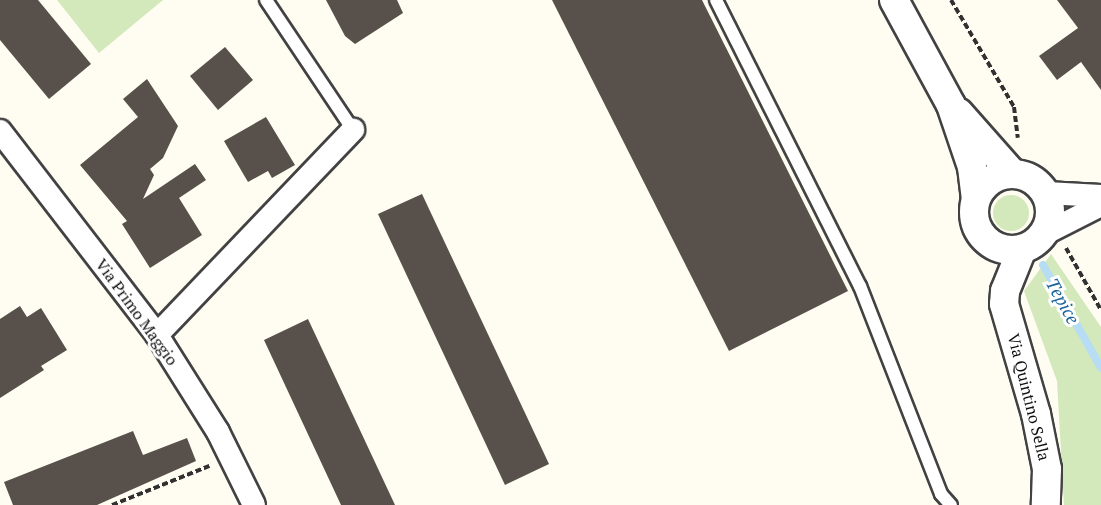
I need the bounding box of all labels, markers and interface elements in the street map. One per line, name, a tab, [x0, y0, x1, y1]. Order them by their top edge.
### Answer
street label: Via Primo Maggio	[92, 255, 182, 369]
water label: Tepice	[1042, 274, 1084, 328]
street label: Via Quintino Sella	[1004, 331, 1054, 463]

